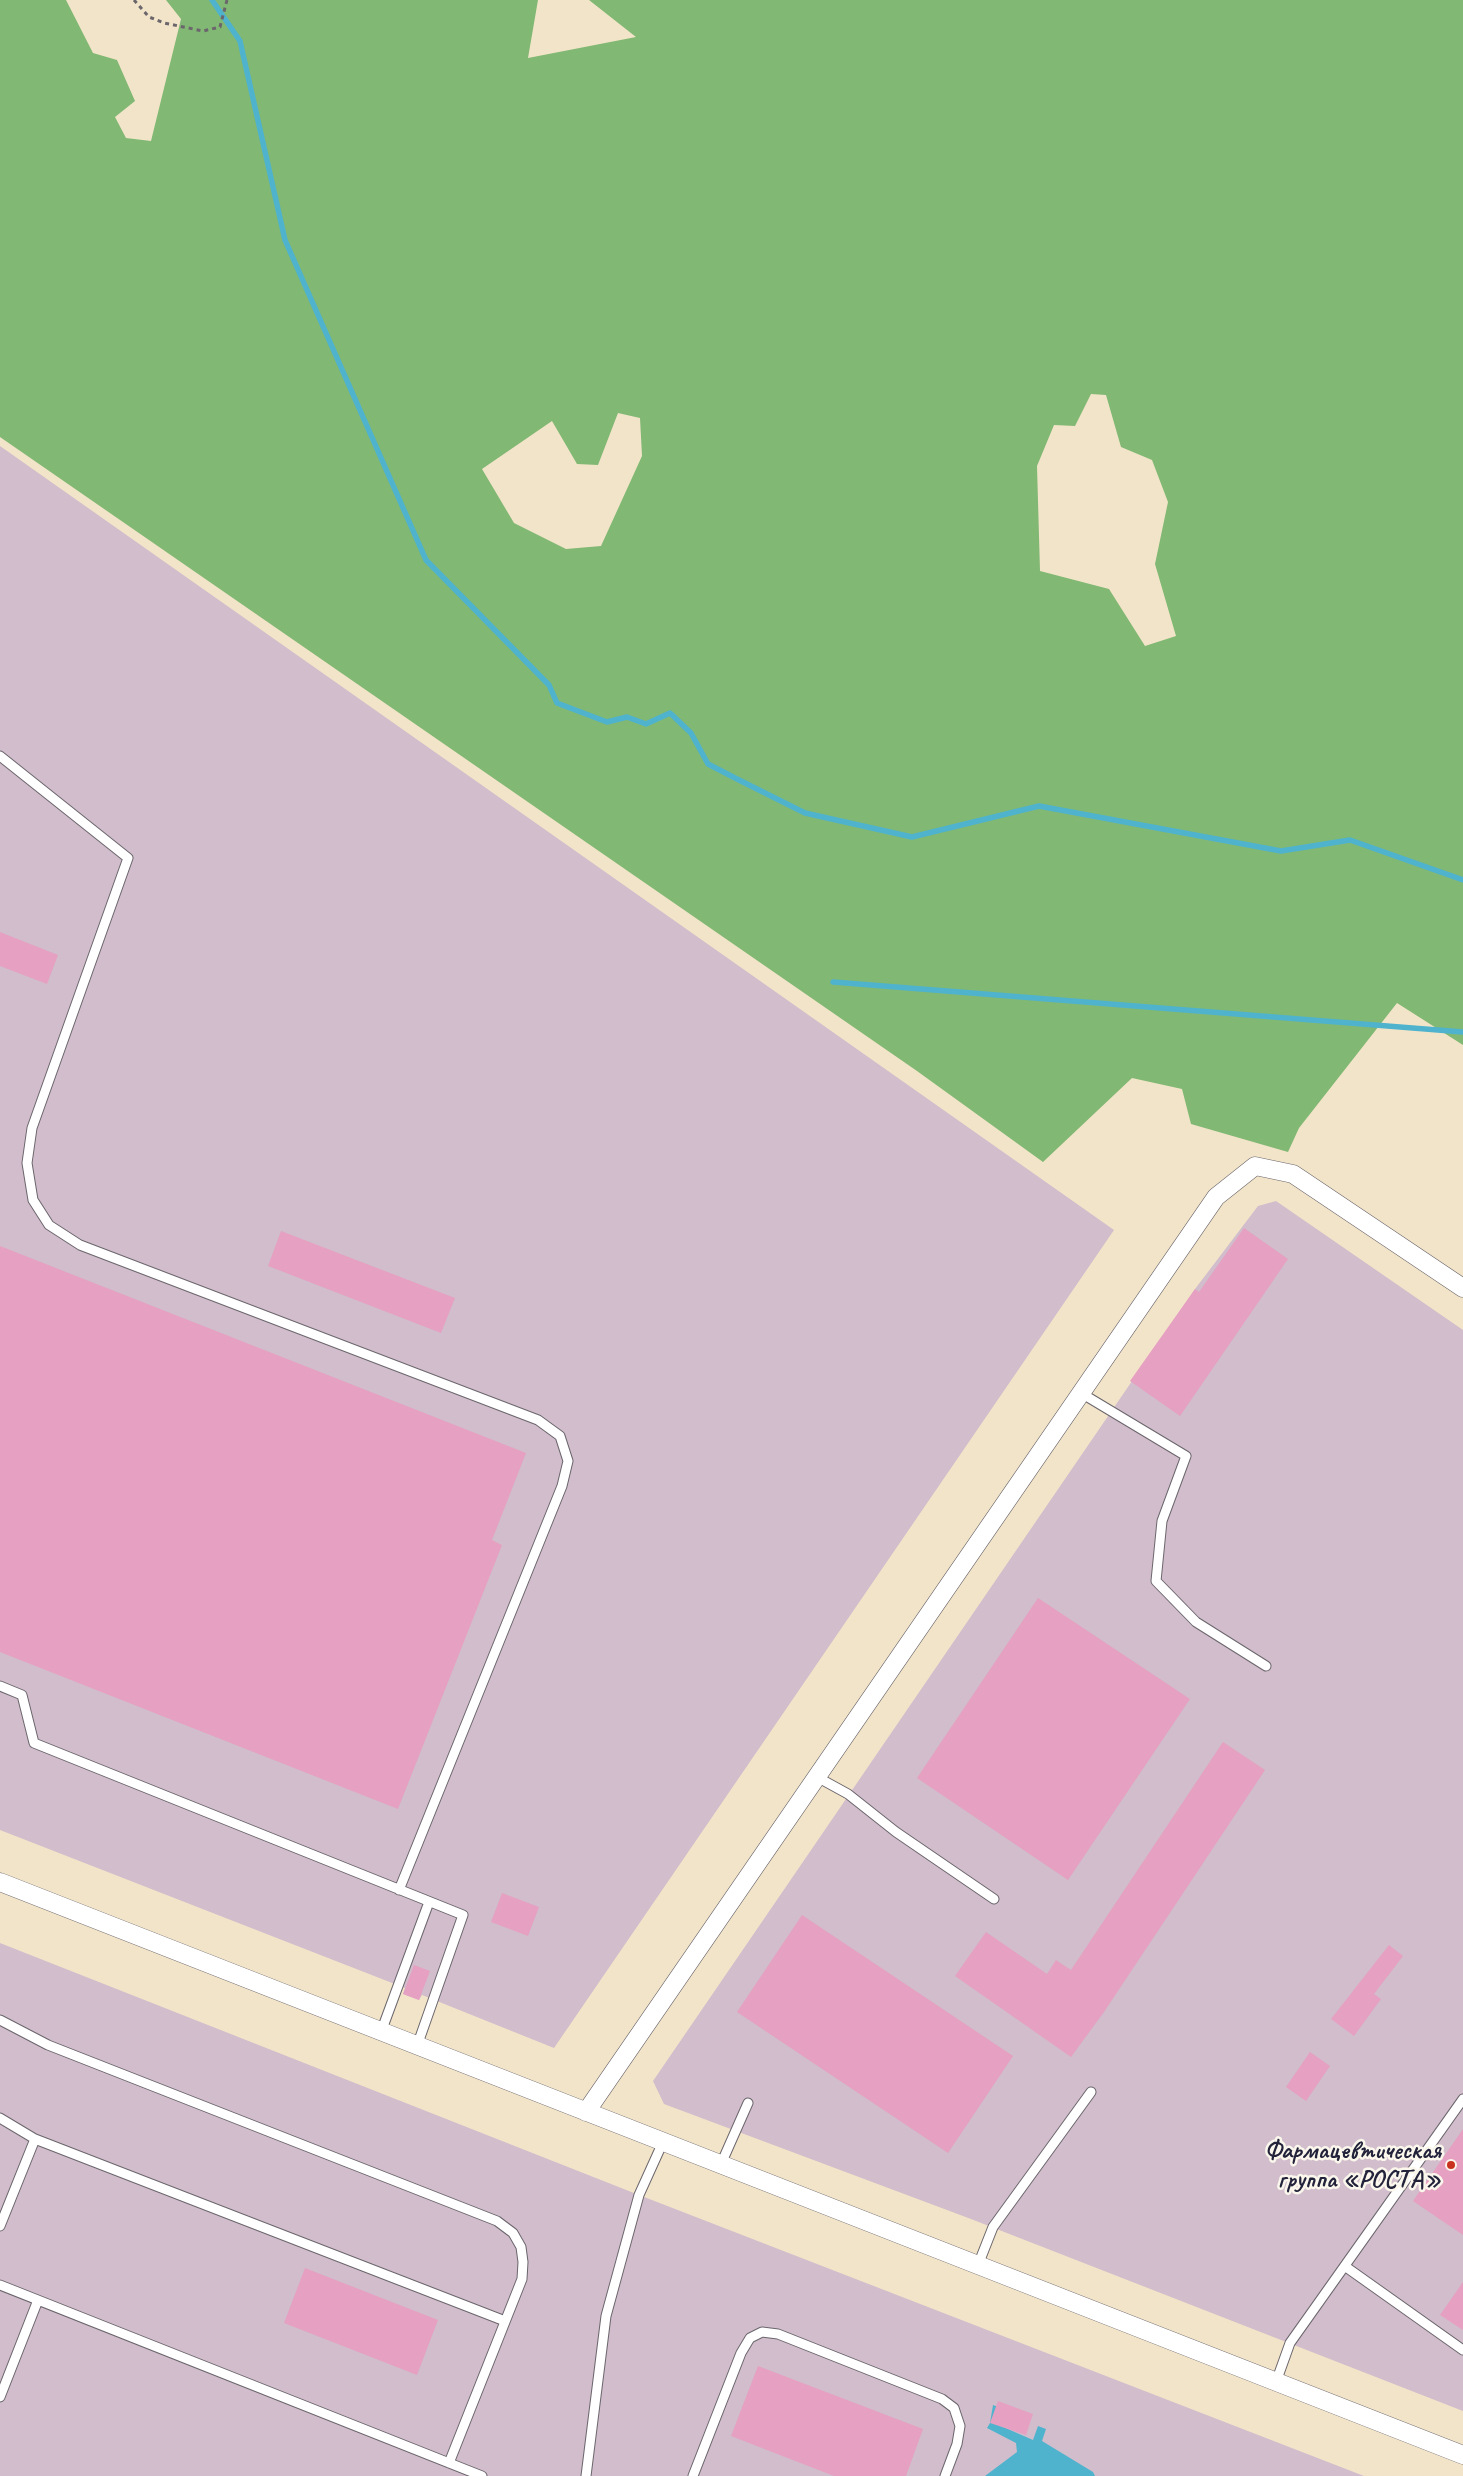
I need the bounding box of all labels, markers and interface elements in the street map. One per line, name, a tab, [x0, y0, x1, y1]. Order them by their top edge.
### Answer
place label: Фармацевтическая группа «РОСТА»	[1265, 2136, 1441, 2195]
marker: Фармацевтическая группа «РОСТА»	[1445, 2159, 1457, 2171]

